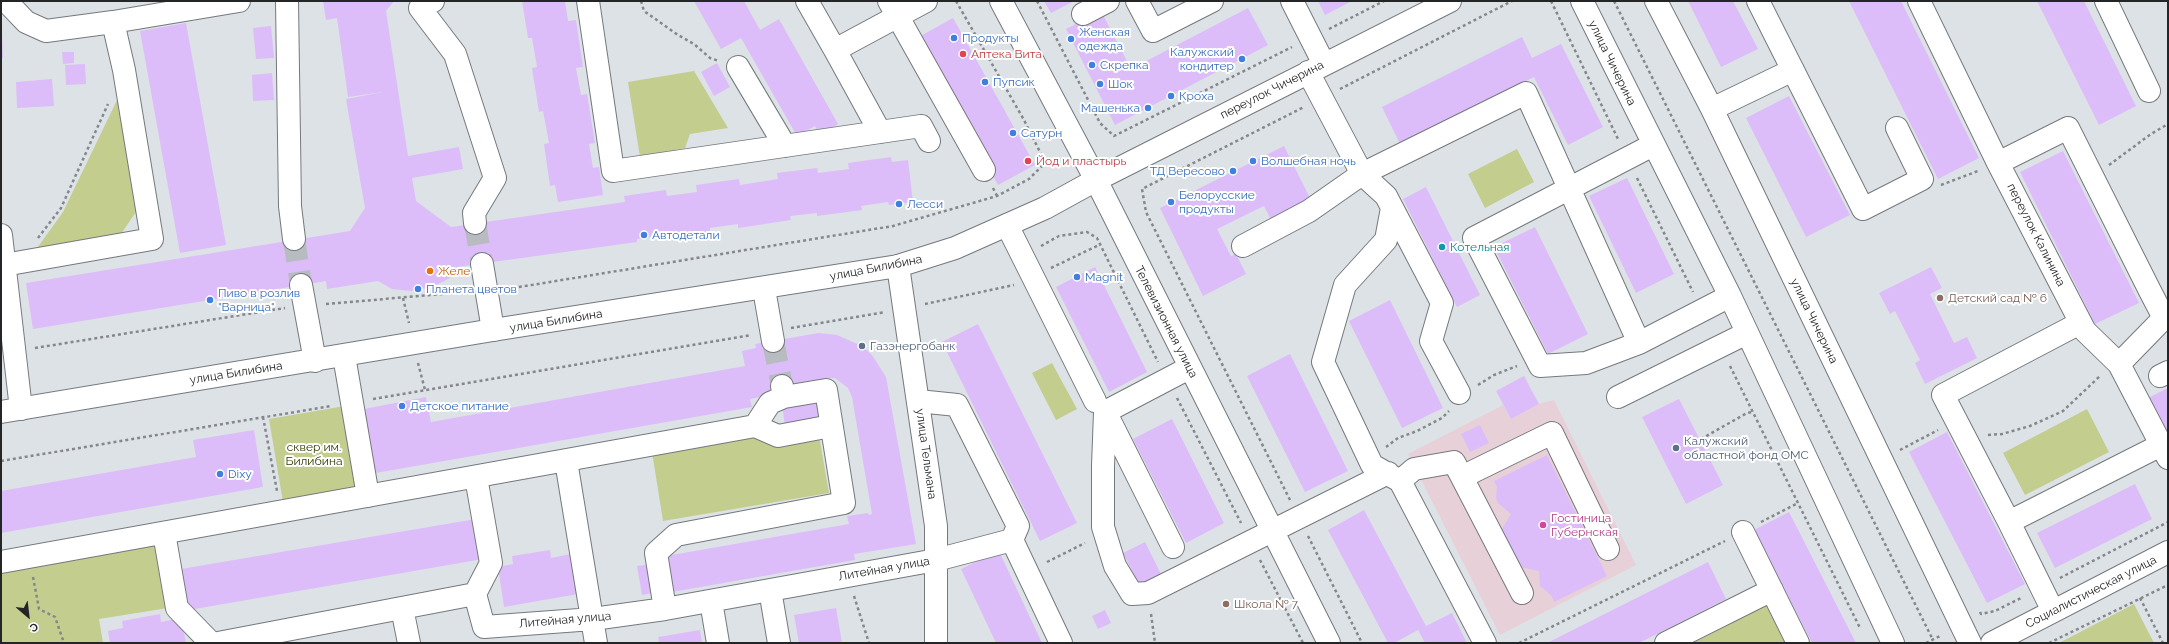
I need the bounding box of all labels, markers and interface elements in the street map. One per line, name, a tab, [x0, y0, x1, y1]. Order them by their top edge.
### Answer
street label: улица Чичерина	[1585, 18, 1639, 108]
place label: Женская одежда	[1079, 25, 1130, 53]
place label: Продукты	[962, 31, 1019, 45]
marker: Продукты	[949, 33, 959, 43]
marker: Женская одежда	[1066, 34, 1076, 44]
place label: Калужский кондитер	[1170, 45, 1234, 73]
place label: Аптека Вита	[971, 47, 1042, 61]
marker: Аптека Вита	[958, 49, 968, 59]
marker: Калужский кондитер	[1237, 54, 1247, 64]
place label: Скрепка	[1100, 58, 1148, 72]
street label: переулок Чичерина	[1218, 58, 1326, 122]
marker: Скрепка	[1087, 60, 1097, 70]
place label: Пупсик	[993, 75, 1035, 89]
marker: Пупсик	[980, 77, 990, 87]
place label: Шок	[1108, 77, 1133, 91]
marker: Шок	[1095, 79, 1105, 89]
place label: Кроха	[1179, 89, 1214, 103]
marker: Кроха	[1166, 91, 1176, 101]
place label: Машенька	[1081, 101, 1140, 115]
marker: Машенька	[1143, 103, 1153, 113]
place label: Сатурн	[1021, 126, 1062, 140]
marker: Сатурн	[1008, 128, 1018, 138]
place label: Йод и пластырь	[1036, 154, 1126, 168]
place label: Волшебная ночь	[1261, 154, 1356, 168]
marker: Йод и пластырь	[1023, 156, 1033, 166]
marker: Волшебная ночь	[1248, 156, 1258, 166]
place label: ТД Вересово	[1150, 164, 1225, 178]
marker: ТД Вересово	[1228, 166, 1238, 176]
street label: переулок Калинина	[2004, 181, 2068, 289]
place label: Белорусские продукты	[1179, 188, 1255, 216]
place label: Лесси	[907, 197, 943, 211]
marker: Белорусские продукты	[1166, 197, 1176, 207]
marker: Лесси	[894, 199, 904, 209]
place label: Автодетали	[652, 228, 720, 242]
marker: Автодетали	[639, 230, 649, 240]
place label: Котельная	[1450, 240, 1510, 254]
marker: Котельная	[1437, 242, 1447, 252]
street label: улица Билибина	[829, 252, 923, 284]
street label: Телевизионная улица	[1131, 263, 1201, 381]
place label: Желе	[438, 264, 470, 278]
marker: Желе	[425, 266, 435, 276]
place label: Magnit	[1085, 270, 1123, 284]
marker: Magnit	[1072, 272, 1082, 282]
street label: улица Чичерина	[1787, 276, 1841, 366]
place label: Планета цветов	[426, 282, 517, 296]
marker: Планета цветов	[413, 284, 423, 294]
place label: Пиво в розлив "Варница"	[218, 286, 300, 314]
place label: Детский сад № 6	[1948, 291, 2047, 305]
marker: Детский сад № 6	[1935, 293, 1945, 303]
marker: Пиво в розлив "Варница"	[205, 295, 215, 305]
street label: улица Билибина	[509, 307, 603, 335]
place label: Газэнергобанк	[870, 339, 955, 353]
marker: Газэнергобанк	[857, 341, 867, 351]
street label: улица Билибина	[189, 359, 283, 387]
place label: Детское питание	[410, 399, 509, 413]
marker: Детское питание	[397, 401, 407, 411]
street label: улица Тельмана	[913, 408, 939, 500]
place label: Калужский областной фонд ОМС	[1684, 434, 1809, 462]
park label: сквер им. Билибина	[286, 440, 342, 468]
marker: Калужский областной фонд ОМС	[1671, 443, 1681, 453]
place label: Dixy	[228, 467, 252, 481]
marker: Dixy	[215, 469, 225, 479]
place label: Гостиница Губернская	[1551, 511, 1618, 539]
marker: Гостиница Губернская	[1538, 520, 1548, 530]
street label: Социалистическая улица	[2023, 553, 2159, 631]
street label: Литейная улица	[837, 554, 931, 584]
north arrow	[8, 596, 48, 636]
place label: Школа № 7	[1234, 597, 1298, 611]
marker: Школа № 7	[1221, 599, 1231, 609]
street label: Литейная улица	[518, 609, 612, 631]
text: С	[27, 620, 40, 635]

